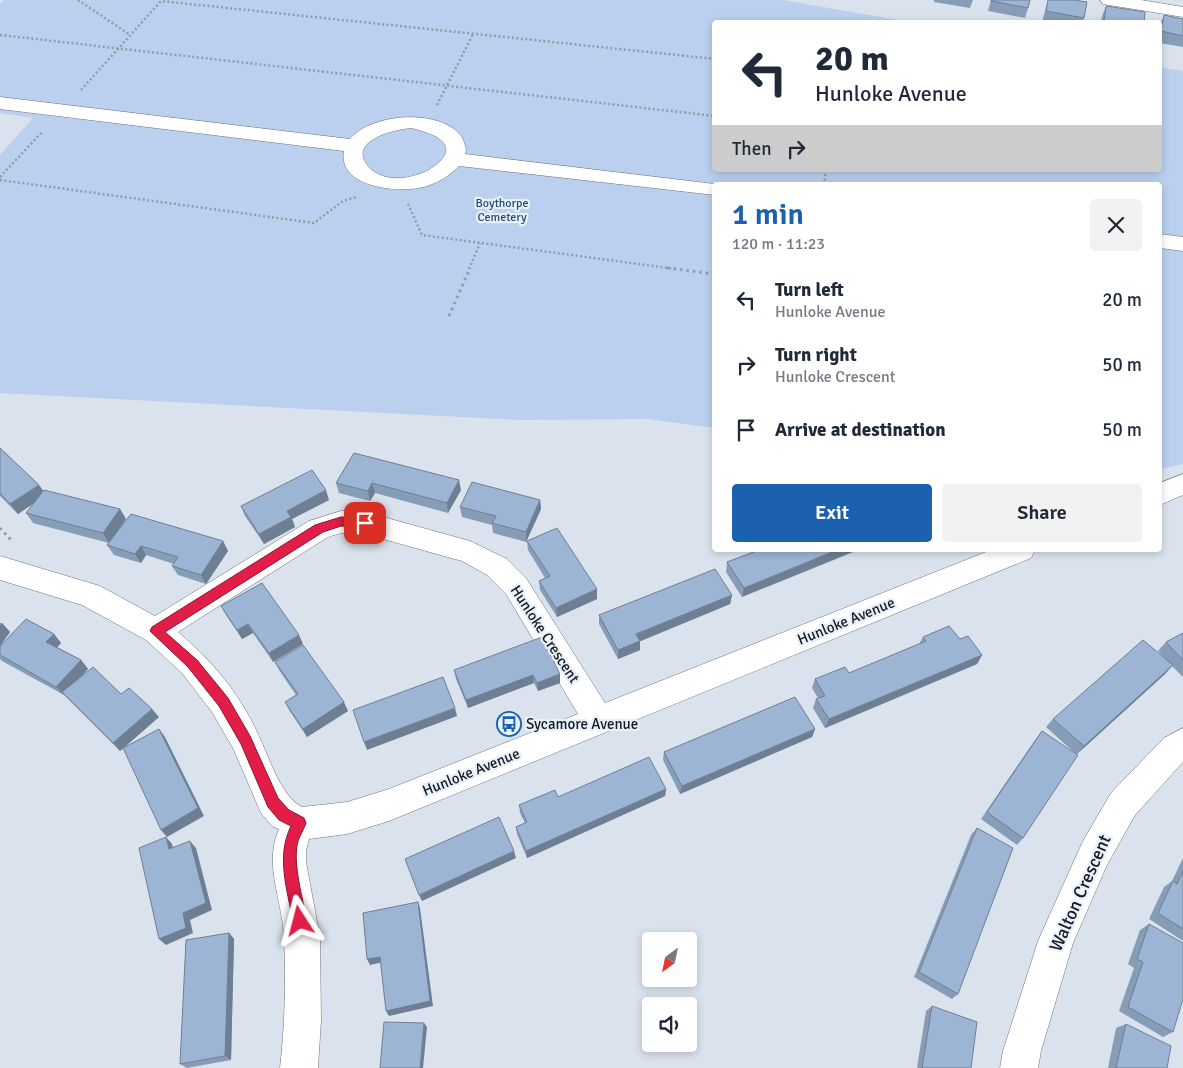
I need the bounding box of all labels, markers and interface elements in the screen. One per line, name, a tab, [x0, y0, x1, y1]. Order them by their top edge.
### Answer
text: 20 m	[815, 37, 889, 80]
icon: left	[732, 40, 797, 105]
text: Hunloke Avenue	[815, 80, 967, 107]
icon: right	[782, 135, 810, 163]
text: Then	[732, 137, 772, 161]
park label: Boythorpe Cemetery	[476, 196, 528, 225]
text: 1 min	[732, 196, 804, 233]
button: close	[1090, 199, 1142, 251]
text: 120 m · 11:23	[732, 234, 825, 254]
text: Turn left	[775, 278, 844, 302]
icon: left	[732, 286, 760, 314]
text: 20 m	[1102, 288, 1142, 312]
text: Hunloke Avenue	[775, 302, 885, 322]
text: Turn right	[775, 343, 857, 367]
icon: right	[732, 351, 760, 379]
text: 50 m	[1102, 353, 1142, 377]
text: Hunloke Crescent	[775, 367, 895, 387]
icon: arrive	[732, 416, 760, 444]
text: Arrive at destination	[775, 418, 946, 442]
text: 50 m	[1102, 418, 1142, 442]
button: Exit	[732, 484, 932, 542]
button: Share	[942, 484, 1142, 542]
pin	[344, 502, 386, 544]
icon: arrive	[351, 509, 379, 537]
street label: Hunloke Crescent	[507, 582, 583, 686]
street label: Hunloke Avenue	[795, 593, 897, 649]
bus stop icon: Sycamore Avenue	[496, 711, 522, 737]
place label: Sycamore Avenue	[526, 715, 638, 733]
street label: Hunloke Avenue	[420, 744, 522, 800]
street label: Walton Crescent	[1044, 831, 1116, 955]
position arrow	[273, 894, 325, 946]
north arrow	[642, 932, 698, 988]
map controls	[642, 932, 697, 1052]
button: sound	[642, 997, 697, 1052]

